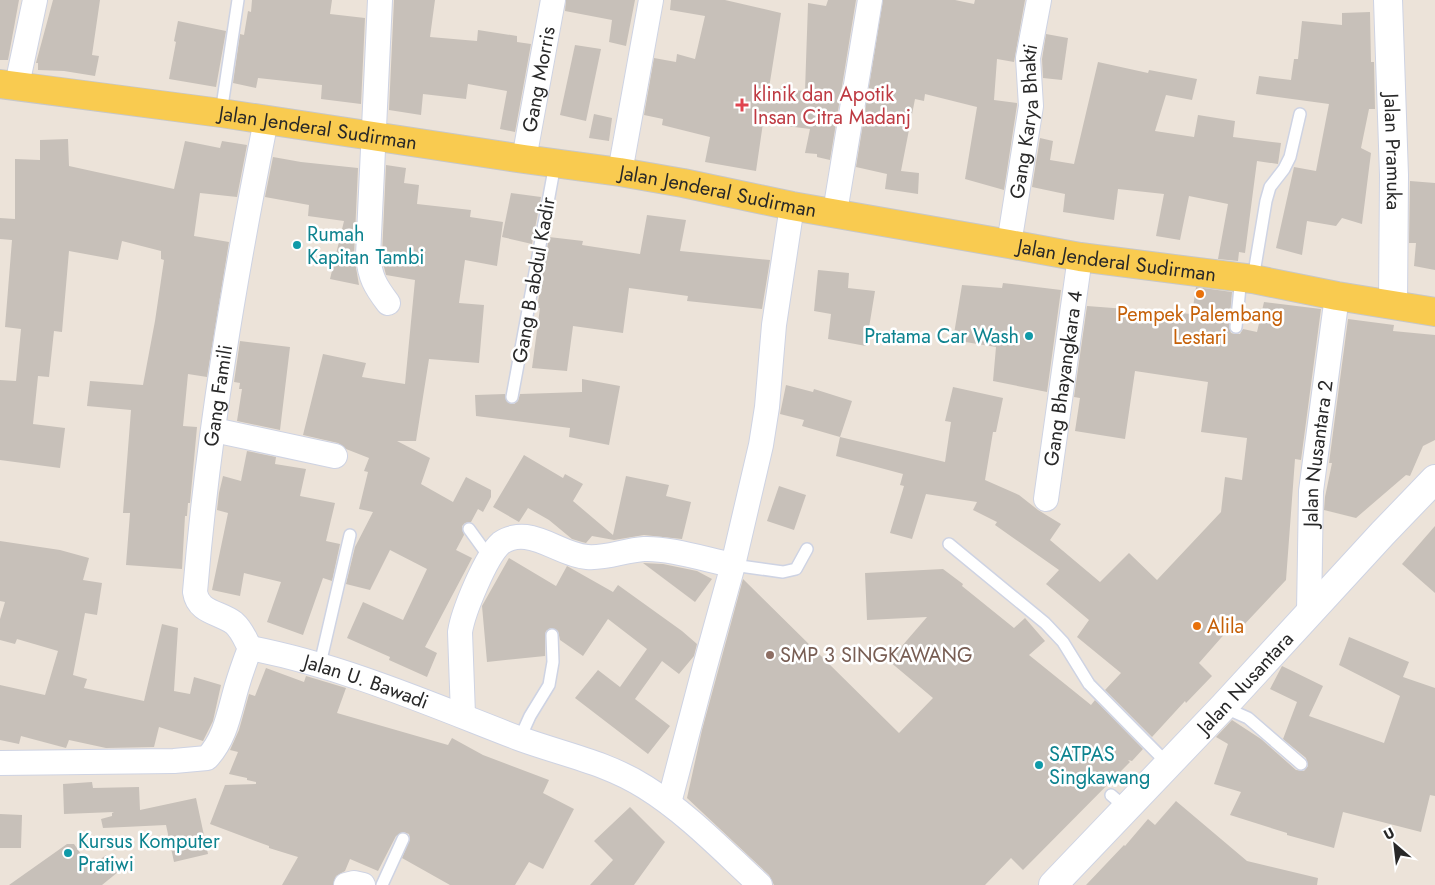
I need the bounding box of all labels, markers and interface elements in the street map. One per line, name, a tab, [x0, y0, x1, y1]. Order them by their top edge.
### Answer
street label: Gang Morris	[515, 24, 562, 135]
street label: Gang Karya Bhakti	[1002, 41, 1046, 201]
place label: klinik dan Apotik Insan Citra Madanj	[753, 80, 911, 132]
street label: Jalan Pramuka	[1377, 90, 1409, 210]
street label: Jalan Jenderal Sudirman	[214, 98, 419, 157]
marker: klinik dan Apotik Insan Citra Madanj	[735, 98, 749, 112]
street label: Jalan Jenderal Sudirman	[614, 157, 819, 225]
street label: Gang B abdul Kadir	[505, 195, 563, 365]
place label: Rumah Kapitan Tambi	[307, 220, 425, 272]
street label: Jalan Jenderal Sudirman	[1012, 231, 1218, 289]
marker: Rumah Kapitan Tambi	[291, 239, 303, 251]
street label: Gang Bhayangkara 4	[1036, 288, 1090, 468]
marker: Pempek Palembang Lestari	[1194, 288, 1206, 300]
place label: Pempek Palembang Lestari	[1117, 300, 1283, 352]
place label: Pratama Car Wash	[864, 322, 1019, 351]
marker: Pratama Car Wash	[1023, 330, 1035, 342]
street label: Gang Famili	[196, 342, 240, 448]
street label: Jalan Nusantara 2	[1296, 378, 1340, 530]
place label: Alila	[1207, 612, 1244, 641]
marker: Alila	[1191, 620, 1203, 632]
street label: Jalan Nusantara	[1188, 625, 1300, 743]
place label: SMP 3 SINGKAWANG	[780, 641, 972, 670]
street label: Jalan U. Bawadi	[298, 646, 433, 716]
marker: SMP 3 SINGKAWANG	[764, 649, 776, 661]
place label: SATPAS Singkawang	[1049, 740, 1151, 792]
marker: SATPAS Singkawang	[1033, 759, 1045, 771]
north arrow	[1370, 820, 1420, 870]
text: U	[1380, 822, 1398, 845]
place label: Kursus Komputer Pratiwi	[78, 827, 220, 879]
marker: Kursus Komputer Pratiwi	[62, 847, 74, 859]

